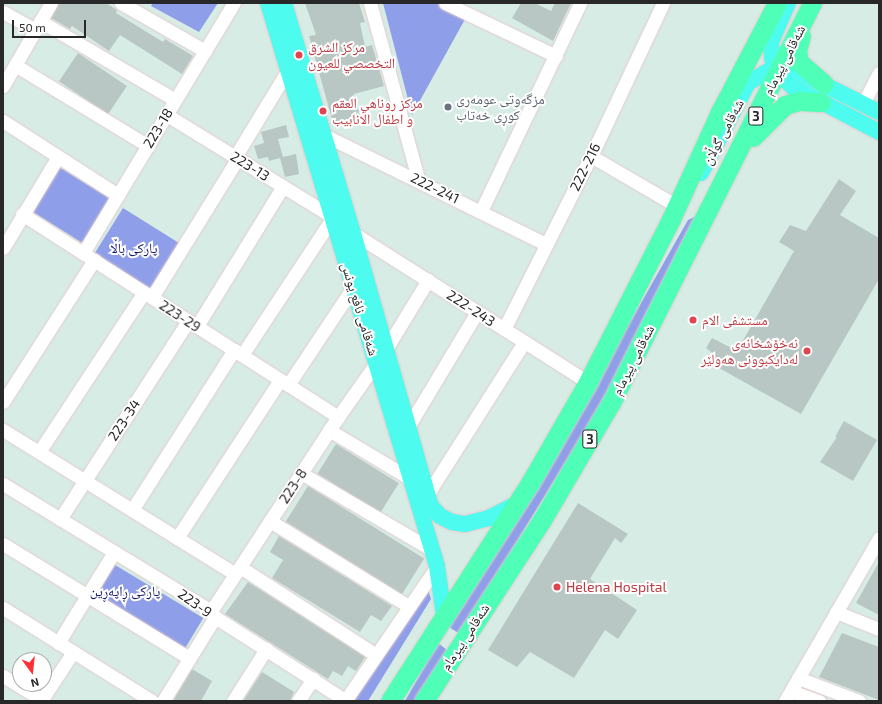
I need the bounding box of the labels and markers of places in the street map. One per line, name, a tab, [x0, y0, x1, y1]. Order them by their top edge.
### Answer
place label: مركز الشرق التخصصي للعيون	[308, 39, 395, 72]
marker: مركز الشرق التخصصي للعيون	[293, 49, 305, 61]
place label: مزگەوتی عومەری کوڕی خەتاب	[456, 91, 545, 124]
place label: مركز روناهي العقم و اطفال الانابيب	[332, 95, 423, 128]
marker: مزگەوتی عومەری کوڕی خەتاب	[443, 102, 453, 112]
marker: مركز روناهي العقم و اطفال الانابيب	[317, 105, 329, 117]
place label: مستشفى الام	[702, 312, 768, 328]
marker: مستشفى الام	[687, 314, 699, 326]
place label: نەخۆشخانەی لەدایکبوونی هەولێر	[701, 335, 798, 368]
marker: نەخۆشخانەی لەدایکبوونی هەولێر	[801, 345, 813, 357]
place label: Helena Hospital	[566, 579, 667, 595]
marker: Helena Hospital	[551, 581, 563, 593]

